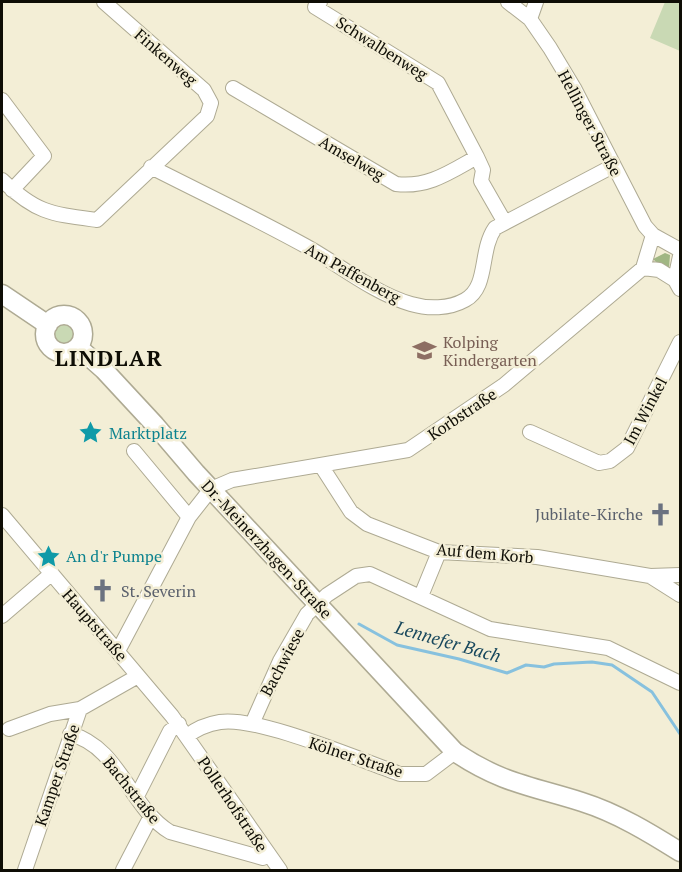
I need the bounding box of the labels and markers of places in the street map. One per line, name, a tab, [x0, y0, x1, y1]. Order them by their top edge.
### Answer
place label: Kolping Kindergarten	[443, 331, 537, 371]
school or university icon: Kolping Kindergarten	[412, 338, 438, 364]
place icon: Marktplatz	[78, 420, 104, 446]
place label: Marktplatz	[109, 422, 187, 444]
church icon: Jubilate-Kirche	[648, 501, 674, 527]
place label: Jubilate-Kirche	[535, 503, 643, 525]
place icon: An d'r Pumpe	[35, 543, 61, 569]
place label: An d'r Pumpe	[66, 545, 162, 567]
church icon: St. Severin	[90, 578, 116, 604]
place label: St. Severin	[121, 580, 196, 602]

